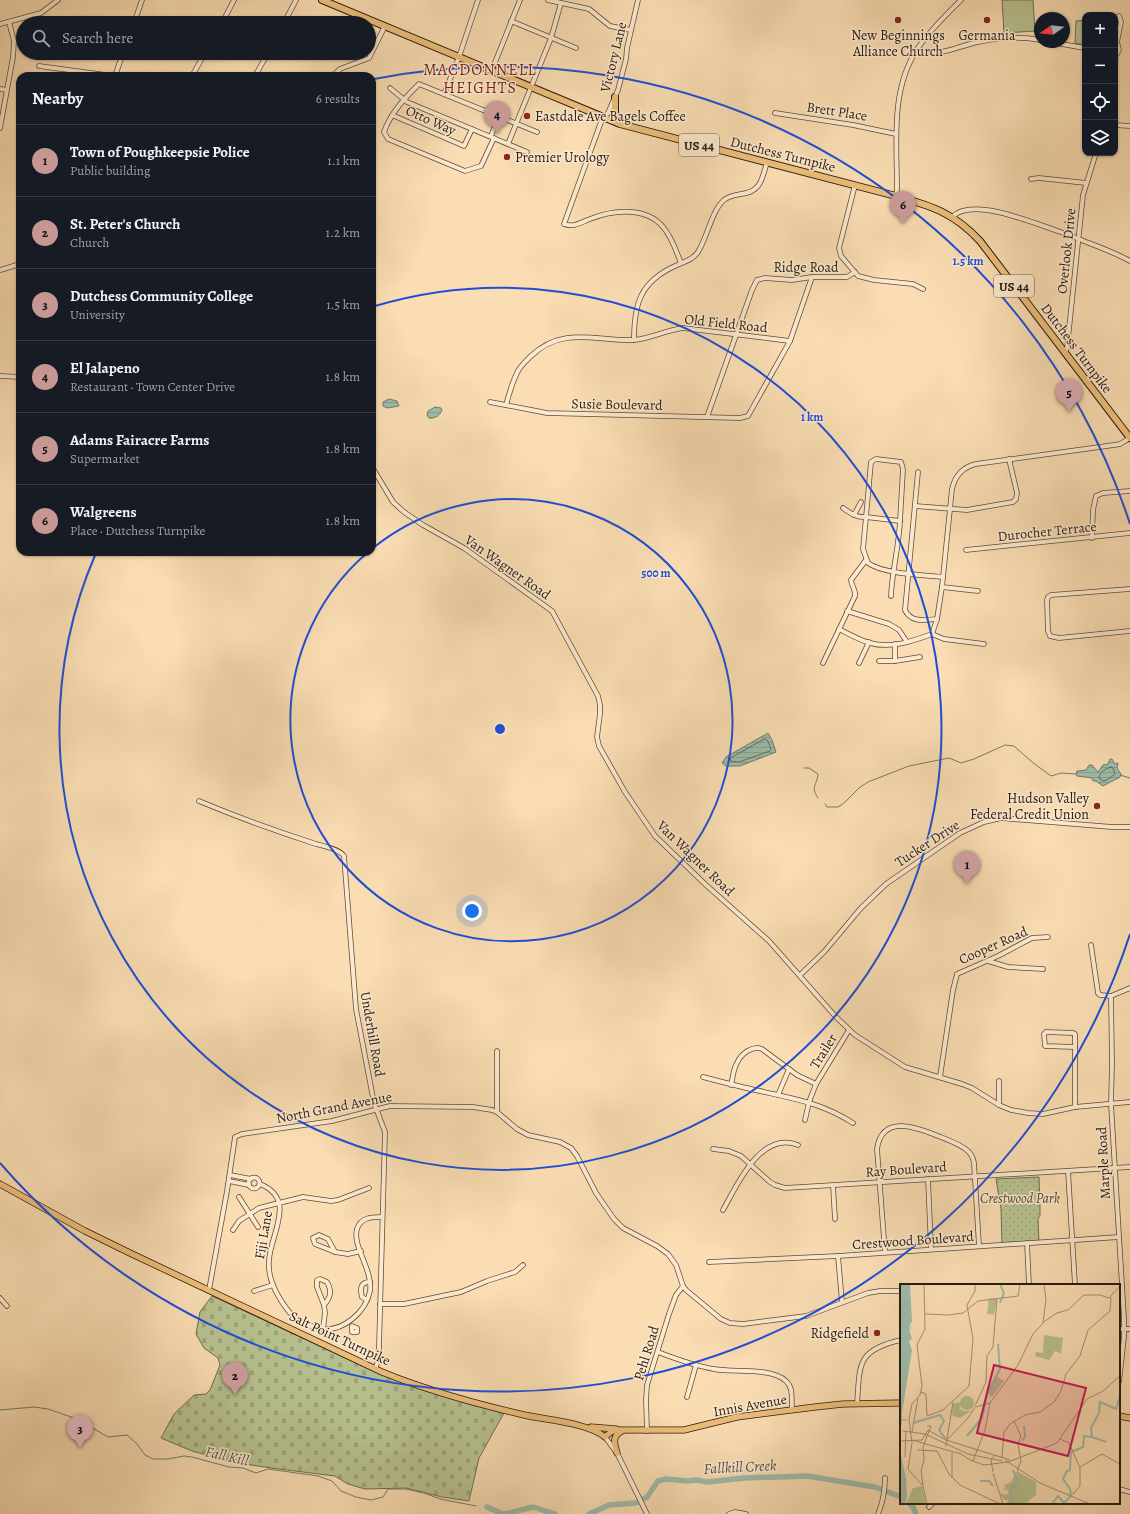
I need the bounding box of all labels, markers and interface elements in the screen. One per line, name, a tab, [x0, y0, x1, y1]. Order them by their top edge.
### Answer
north arrow	[1034, 12, 1070, 48]
map controls	[1082, 12, 1118, 156]
button: +	[1082, 12, 1118, 48]
marker: New Beginnings Alliance Church	[893, 15, 903, 25]
marker: Germania	[982, 15, 992, 25]
search box	[16, 16, 376, 60]
street label: Victory Lane	[595, 20, 631, 95]
place label: New Beginnings Alliance Church	[851, 26, 945, 61]
place label: Germania	[958, 26, 1016, 45]
icon: search	[30, 27, 52, 49]
text: Search here	[62, 28, 133, 48]
button: −	[1082, 48, 1118, 84]
district label: MACDONNELL HEIGHTS	[423, 59, 537, 99]
button: locate	[1082, 84, 1118, 120]
text: Nearby	[32, 87, 83, 110]
text: 6 results	[316, 90, 360, 107]
street label: Brett Place	[805, 97, 869, 126]
street label: Otto Way	[403, 101, 460, 140]
pin: 4	[484, 101, 510, 134]
place label: Eastdale Ave Bagels Coffee	[535, 107, 686, 126]
marker: Eastdale Ave Bagels Coffee	[522, 111, 532, 121]
button: layers	[1082, 120, 1118, 156]
street label: Dutchess Turnpike	[728, 132, 838, 177]
road number: US 44	[679, 134, 719, 156]
text: Town of Poughkeepsie Police	[70, 142, 250, 162]
place label: Premier Urology	[515, 148, 610, 167]
text: 1	[43, 152, 47, 169]
text: 1.1 km	[327, 152, 360, 169]
marker: Premier Urology	[502, 152, 512, 162]
text: Public building	[70, 162, 150, 179]
pin: 6	[890, 191, 916, 224]
street label: Overlook Drive	[1053, 207, 1080, 295]
text: St. Peter's Church	[70, 214, 180, 234]
text: 2	[42, 224, 48, 241]
text: 1.2 km	[326, 224, 360, 241]
text: Church	[70, 234, 109, 251]
text: 1.5 km	[952, 253, 984, 269]
street label: Ridge Road	[773, 258, 839, 277]
road number: US 44	[994, 275, 1034, 297]
text: Dutchess Community College	[70, 286, 253, 306]
text: 3	[42, 296, 48, 313]
text: 1.5 km	[326, 296, 360, 313]
street label: Dutchess Turnpike	[1037, 300, 1117, 397]
text: University	[70, 306, 125, 323]
street label: Old Field Road	[684, 310, 769, 337]
text: El Jalapeno	[70, 358, 140, 378]
text: 4	[42, 368, 48, 385]
text: 1.8 km	[325, 368, 360, 385]
text: Restaurant · Town Center Drive	[70, 378, 235, 395]
pin: 5	[1056, 379, 1082, 412]
street label: Susie Boulevard	[571, 394, 663, 415]
text: 1 km	[801, 409, 823, 425]
text: Adams Fairacre Farms	[70, 430, 209, 450]
text: 5	[42, 440, 48, 457]
text: 1.8 km	[325, 440, 360, 457]
text: Supermarket	[70, 450, 140, 467]
text: Walgreens	[70, 502, 137, 522]
text: 6	[42, 512, 48, 529]
text: 1.8 km	[325, 512, 360, 529]
street label: Durocher Terrace	[997, 517, 1098, 546]
text: Place · Dutchess Turnpike	[70, 522, 205, 539]
street label: Van Wagner Road	[460, 530, 555, 604]
text: 500 m	[641, 565, 671, 581]
centre of rings	[493, 722, 507, 736]
place label: Hudson Valley Federal Credit Union	[970, 789, 1090, 824]
marker: Hudson Valley Federal Credit Union	[1092, 801, 1102, 811]
street label: Van Wagner Road	[652, 816, 739, 901]
street label: Tucker Drive	[891, 816, 963, 871]
pin: 1	[954, 851, 980, 884]
your location	[462, 901, 482, 921]
street label: Cooper Road	[956, 922, 1031, 969]
street label: Underhill Road	[356, 990, 389, 1079]
street label: Trailer	[805, 1030, 842, 1072]
street label: North Grand Avenue	[275, 1087, 394, 1128]
street label: Marple Road	[1092, 1126, 1115, 1200]
street label: Ray Boulevard	[865, 1157, 948, 1182]
park label: Crestwood Park	[980, 1189, 1060, 1208]
street label: Fiji Lane	[250, 1209, 277, 1261]
street label: Crestwood Boulevard	[852, 1227, 975, 1254]
inset map	[900, 1284, 1120, 1504]
street label: Salt Point Turnpike	[286, 1307, 394, 1370]
street label: Pehl Road	[629, 1323, 664, 1383]
place label: Ridgefield	[810, 1324, 869, 1343]
marker: Ridgefield	[872, 1328, 882, 1338]
pin: 2	[222, 1362, 248, 1395]
street label: Innis Avenue	[712, 1390, 788, 1421]
pin: 3	[67, 1415, 93, 1448]
water label: Fall Kill	[203, 1441, 251, 1471]
water label: Fallkill Creek	[703, 1455, 777, 1479]

